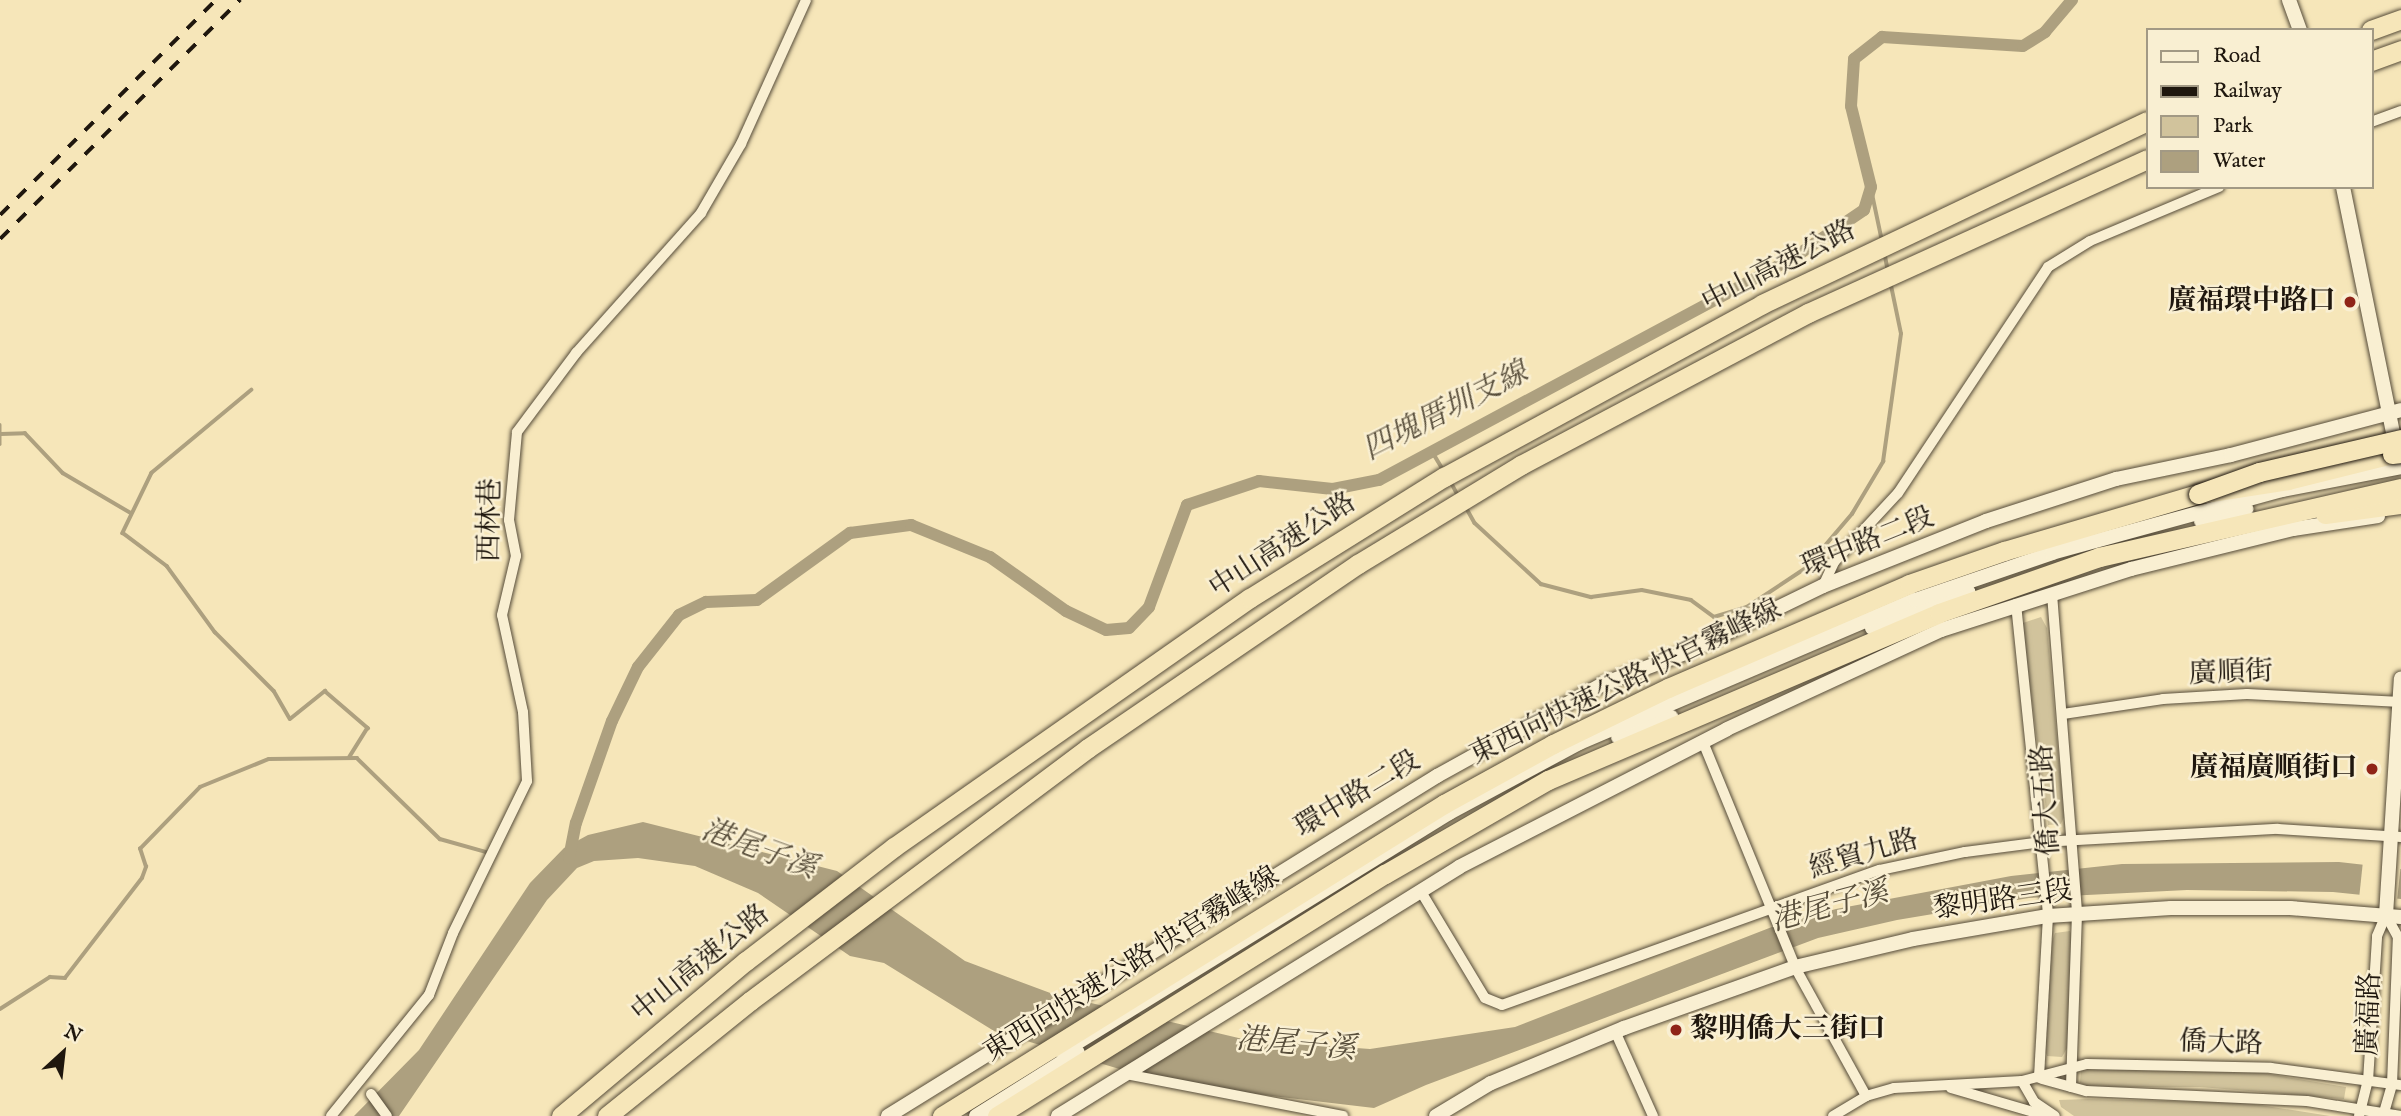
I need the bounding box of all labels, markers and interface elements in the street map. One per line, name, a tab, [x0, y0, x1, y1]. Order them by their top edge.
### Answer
legend	[2146, 28, 2373, 189]
text: Road	[2213, 43, 2260, 70]
text: Railway	[2213, 78, 2282, 105]
text: Park	[2213, 113, 2253, 140]
text: Water	[2213, 148, 2265, 175]
street label: 中山高速公路	[1697, 214, 1861, 320]
place label: 廣福環中路口	[2168, 285, 2336, 319]
marker: 廣福環中路口	[2342, 294, 2358, 310]
water label: 四塊厝圳支線	[1358, 355, 1534, 469]
street label: 西林巷	[473, 478, 509, 562]
street label: 中山高速公路	[1203, 486, 1363, 606]
street label: 環中路二段	[1797, 501, 1939, 585]
street label: 東西向快速公路 快官霧峰線	[1465, 593, 1787, 773]
street label: 廣順街	[2188, 656, 2274, 692]
street label: 僑大五路	[2026, 743, 2068, 857]
street label: 環中路二段	[1289, 745, 1427, 845]
place label: 廣福廣順街口	[2190, 752, 2358, 786]
marker: 廣福廣順街口	[2364, 761, 2380, 777]
water label: 港尾子溪	[696, 813, 822, 887]
street label: 經貿九路	[1806, 823, 1922, 887]
street label: 東西向快速公路 快官霧峰線	[978, 860, 1286, 1070]
water label: 港尾子溪	[1767, 874, 1893, 940]
street label: 黎明路三段	[1931, 875, 2075, 927]
street label: 中山高速公路	[625, 898, 777, 1030]
street label: 廣福路	[2352, 971, 2388, 1057]
place label: 黎明僑大三街口	[1690, 1013, 1886, 1047]
north arrow	[28, 1018, 98, 1088]
text: N	[60, 1020, 85, 1049]
water label: 港尾子溪	[1235, 1022, 1357, 1068]
marker: 黎明僑大三街口	[1668, 1022, 1684, 1038]
street label: 僑大路	[2178, 1026, 2264, 1062]

